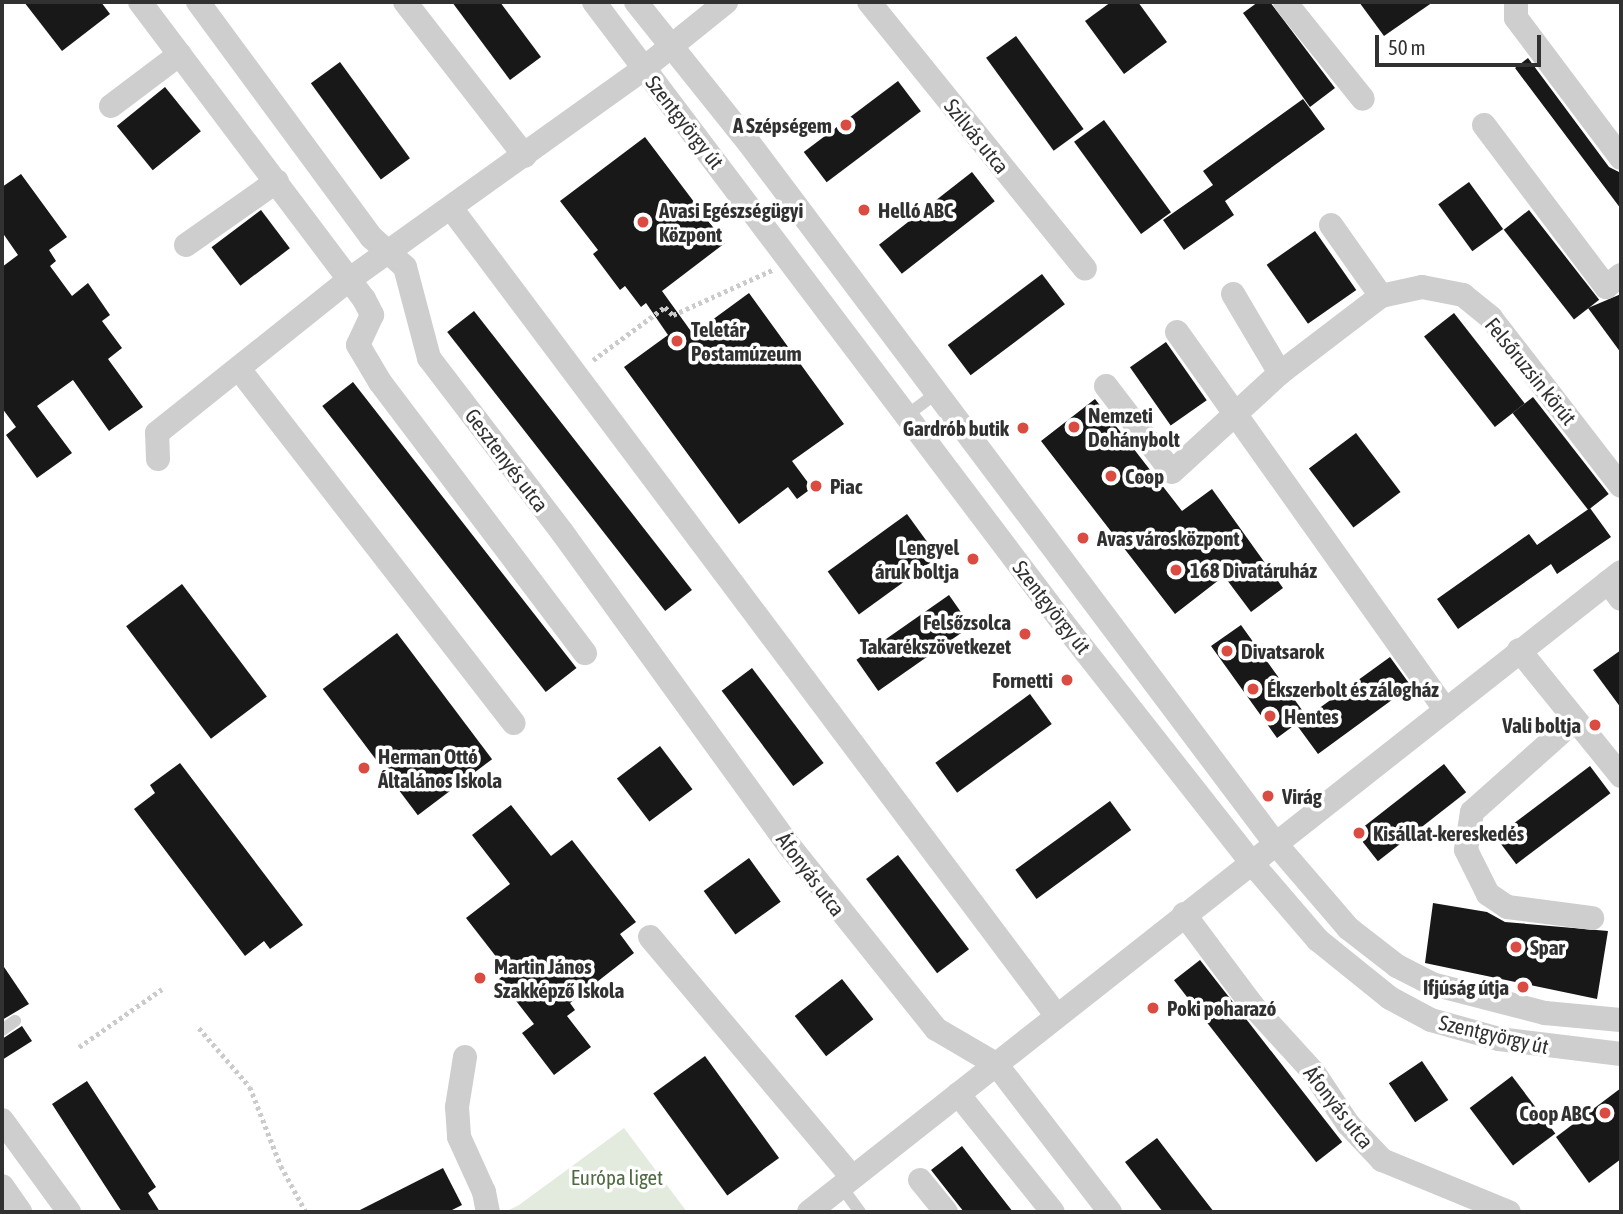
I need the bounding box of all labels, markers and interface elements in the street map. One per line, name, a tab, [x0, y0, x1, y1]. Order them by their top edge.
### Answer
scale bar	[1378, 21, 1544, 65]
text: 50 m	[1388, 35, 1426, 59]
street label: Szentgyörgy út	[641, 70, 729, 174]
street label: Szilvás utca	[939, 94, 1015, 178]
place label: A Szépségem	[733, 112, 832, 138]
marker: A Szépségem	[838, 117, 854, 133]
place label: Avasi Egészségügyi Központ	[659, 197, 803, 247]
place label: Helló ABC	[878, 197, 953, 223]
marker: Helló ABC	[856, 202, 872, 218]
marker: Avasi Egészségügyi Központ	[633, 212, 653, 232]
street label: Felsőruzsin körút	[1480, 312, 1582, 430]
place label: Teletár Postamúzeum	[691, 316, 802, 366]
marker: Teletár Postamúzeum	[669, 333, 685, 349]
place label: Nemzeti Dohánybolt	[1088, 402, 1180, 452]
street label: Gesztenyés utca	[460, 403, 554, 517]
place label: Gardrób butik	[903, 415, 1009, 441]
marker: Nemzeti Dohánybolt	[1066, 419, 1082, 435]
marker: Gardrób butik	[1015, 420, 1031, 436]
place label: Coop	[1125, 463, 1164, 489]
marker: Coop	[1103, 468, 1119, 484]
place label: Piac	[830, 473, 862, 499]
marker: Piac	[808, 478, 824, 494]
place label: Avas városközpont	[1097, 525, 1240, 551]
marker: Avas városközpont	[1075, 530, 1091, 546]
place label: Lengyel áruk boltja	[875, 534, 959, 584]
marker: Lengyel áruk boltja	[965, 551, 981, 567]
street label: Szentgyörgy út	[1008, 555, 1096, 659]
place label: 168 Divatáruház	[1190, 557, 1317, 583]
marker: 168 Divatáruház	[1168, 562, 1184, 578]
place label: Felsőzsolca Takarékszövetkezet	[860, 609, 1011, 659]
marker: Felsőzsolca Takarékszövetkezet	[1017, 626, 1033, 642]
place label: Divatsarok	[1241, 638, 1324, 664]
marker: Divatsarok	[1219, 643, 1235, 659]
place label: Fornetti	[992, 667, 1053, 693]
marker: Fornetti	[1059, 672, 1075, 688]
place label: Ékszerbolt és zálogház	[1267, 676, 1439, 702]
marker: Ékszerbolt és zálogház	[1245, 681, 1261, 697]
place label: Hentes	[1284, 703, 1339, 729]
marker: Hentes	[1262, 708, 1278, 724]
place label: Vali boltja	[1502, 712, 1581, 738]
marker: Vali boltja	[1587, 717, 1603, 733]
place label: Herman Ottó Általános Iskola	[378, 743, 502, 793]
marker: Herman Ottó Általános Iskola	[356, 760, 372, 776]
place label: Virág	[1282, 783, 1322, 809]
marker: Virág	[1260, 788, 1276, 804]
place label: Kisállat-kereskedés	[1373, 820, 1524, 846]
marker: Kisállat-kereskedés	[1351, 825, 1367, 841]
street label: Áfonyás utca	[771, 827, 851, 921]
place label: Spar	[1530, 934, 1565, 960]
marker: Spar	[1508, 939, 1524, 955]
place label: Martin János Szakképző Iskola	[494, 953, 624, 1003]
marker: Martin János Szakképző Iskola	[472, 970, 488, 986]
place label: Ifjúság útja	[1423, 974, 1509, 1000]
marker: Ifjúság útja	[1515, 979, 1531, 995]
place label: Poki poharazó	[1167, 995, 1276, 1021]
marker: Poki poharazó	[1145, 1000, 1161, 1016]
street label: Szentgyörgy út	[1437, 1009, 1551, 1059]
street label: Áfonyás utca	[1299, 1061, 1379, 1153]
place label: Coop ABC	[1519, 1100, 1591, 1126]
marker: Coop ABC	[1597, 1105, 1613, 1121]
park label: Európa liget	[571, 1164, 663, 1190]

